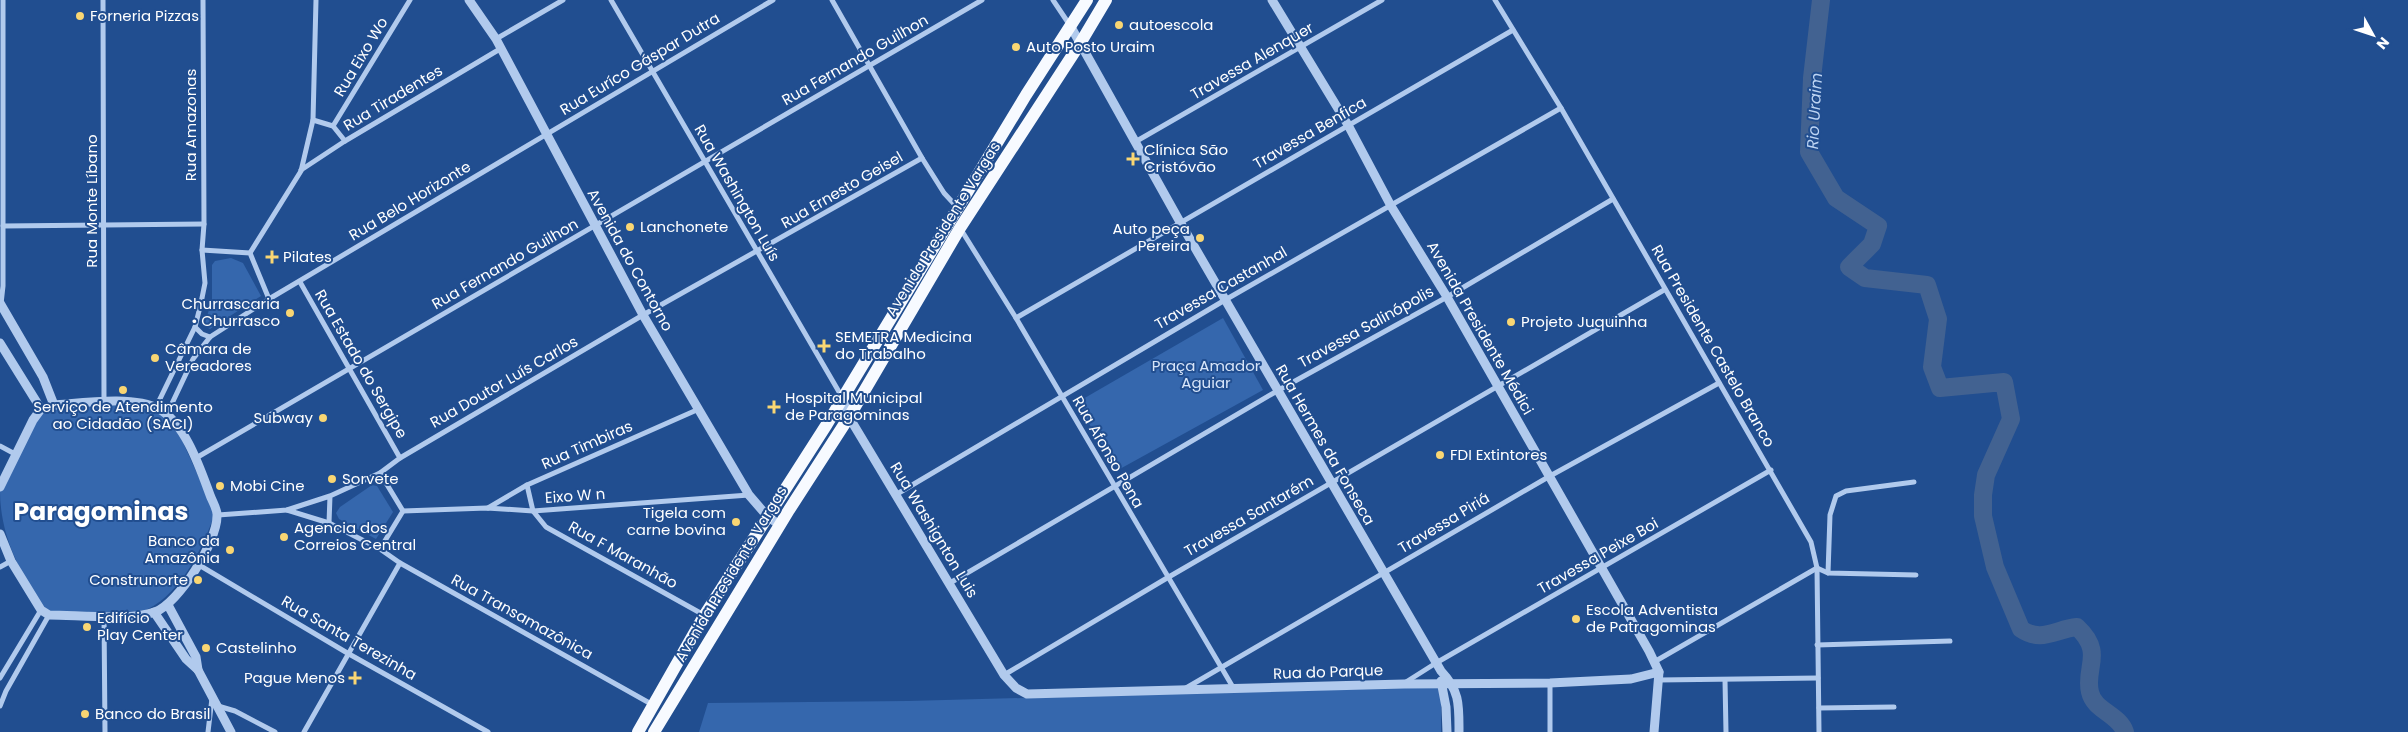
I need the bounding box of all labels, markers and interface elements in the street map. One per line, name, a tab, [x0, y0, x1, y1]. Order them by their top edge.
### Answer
place label: Forneria Pizzas	[90, 5, 199, 26]
street label: Rua Euríco Gáspar Dutra	[556, 7, 724, 120]
street label: Rua Fernando Guilhon	[778, 9, 932, 110]
marker: Forneria Pizzas	[74, 10, 86, 22]
north arrow	[2348, 10, 2398, 60]
street label: Rua Eixo Wo	[329, 13, 393, 100]
place label: autoescola	[1129, 14, 1213, 35]
street label: Travessa Alenquer	[1186, 17, 1317, 104]
marker: autoescola	[1113, 19, 1125, 31]
text: N	[2372, 33, 2394, 54]
place label: Auto Posto Uraim	[1026, 36, 1155, 57]
marker: Auto Posto Uraim	[1010, 41, 1022, 53]
street label: Rua Tiradentes	[339, 60, 446, 135]
street label: Rua Amazonas	[180, 69, 201, 181]
water label: Rio Uraim	[1801, 72, 1828, 150]
street label: Travessa Benfica	[1249, 92, 1370, 173]
street label: Rua Washington Luís	[690, 120, 785, 265]
street label: Rua Monte Líbano	[81, 134, 102, 268]
street label: Avenida Presidente Vargas	[880, 137, 1005, 320]
place label: Clínica São Cristóvão	[1144, 139, 1228, 177]
street label: Rua Ernesto Geisel	[777, 146, 907, 233]
marker: Clínica São Cristóvão	[1126, 152, 1140, 166]
street label: Rua Belo Horizonte	[345, 156, 475, 245]
street label: Avenida do Contorno	[583, 185, 678, 335]
street label: Rua Fernando Guilhon	[428, 213, 582, 314]
place label: Lanchonete	[640, 216, 728, 237]
place label: Auto peça Pereira	[1113, 218, 1190, 256]
marker: Lanchonete	[624, 221, 636, 233]
marker: Auto peça Pereira	[1194, 232, 1206, 244]
street label: Avenida Presidente Médici	[1422, 237, 1539, 418]
street label: Travessa Castanhal	[1151, 241, 1291, 334]
street label: Rua Presidente Castelo Branco	[1647, 241, 1780, 451]
place label: Pilates	[283, 246, 332, 267]
marker: Pilates	[265, 250, 279, 264]
street label: Travessa Salinópolis	[1294, 280, 1437, 373]
street label: Rua Estado do Sergipe	[310, 286, 413, 442]
place label: Churrascaria • Churrasco	[181, 293, 280, 331]
marker: Churrascaria • Churrasco	[284, 307, 296, 319]
place label: Projeto Juquinha	[1521, 311, 1647, 332]
marker: Projeto Juquinha	[1505, 316, 1517, 328]
place label: SEMETRA Medicina do Trabalho	[835, 326, 972, 364]
street label: Rua Doutor Luís Carlos	[426, 331, 582, 433]
place label: Câmara de Vereadores	[165, 338, 252, 376]
marker: SEMETRA Medicina do Trabalho	[817, 339, 831, 353]
marker: Câmara de Vereadores	[149, 352, 161, 364]
park label: Praça Amador Aguiar	[1152, 355, 1261, 393]
street label: Rua Hermes da Fonseca	[1271, 361, 1380, 529]
marker: Serviço de Atendimento ao Cidadão (SACI)	[117, 384, 129, 396]
place label: Hospital Municipal de Paragominas	[785, 387, 923, 425]
street label: Rua Afonso Pena	[1068, 392, 1149, 512]
place label: Serviço de Atendimento ao Cidadão (SACI)	[33, 396, 213, 434]
marker: Hospital Municipal de Paragominas	[767, 400, 781, 414]
place label: Subway	[254, 407, 314, 428]
marker: Subway	[317, 412, 329, 424]
street label: Rua Timbiras	[538, 415, 636, 474]
place label: FDI Extintores	[1450, 444, 1547, 465]
marker: FDI Extintores	[1434, 449, 1446, 461]
street label: Rua Washignton Luis	[886, 458, 983, 602]
place label: Sorvete	[342, 468, 398, 489]
street label: Travessa Santarém	[1180, 470, 1317, 561]
marker: Sorvete	[326, 473, 338, 485]
place label: Mobi Cine	[230, 475, 305, 496]
marker: Mobi Cine	[214, 480, 226, 492]
street label: Avenida Presidente Vargas	[669, 481, 792, 666]
street label: Eixo W n	[544, 483, 606, 508]
street label: Travessa Piriá	[1394, 487, 1493, 558]
district label: Paragominas	[14, 494, 188, 529]
place label: Tigela com carne bovina	[627, 502, 726, 540]
street label: Travessa Peixe Boi	[1534, 512, 1662, 599]
street label: Rua F Maranhão	[565, 516, 682, 593]
marker: Tigela com carne bovina	[730, 516, 742, 528]
place label: Agencia dos Correios Central	[294, 517, 416, 555]
place label: Banco da Amazônia	[144, 530, 220, 568]
marker: Agencia dos Correios Central	[278, 531, 290, 543]
marker: Banco da Amazônia	[224, 544, 236, 556]
place label: Construnorte	[89, 569, 188, 590]
street label: Rua Transamazônica	[448, 569, 597, 664]
marker: Construnorte	[192, 574, 204, 586]
street label: Rua Santa Terezinha	[278, 590, 421, 685]
place label: Escola Adventista de Patragominas	[1586, 599, 1718, 637]
place label: Edifício Play Center	[97, 607, 183, 645]
marker: Escola Adventista de Patragominas	[1570, 613, 1582, 625]
marker: Edifício Play Center	[81, 621, 93, 633]
place label: Castelinho	[216, 637, 297, 658]
marker: Castelinho	[200, 642, 212, 654]
street label: Rua do Parque	[1273, 659, 1383, 684]
place label: Pague Menos	[244, 667, 345, 688]
marker: Pague Menos	[349, 672, 361, 684]
place label: Banco do Brasil	[95, 703, 211, 724]
marker: Banco do Brasil	[79, 708, 91, 720]

